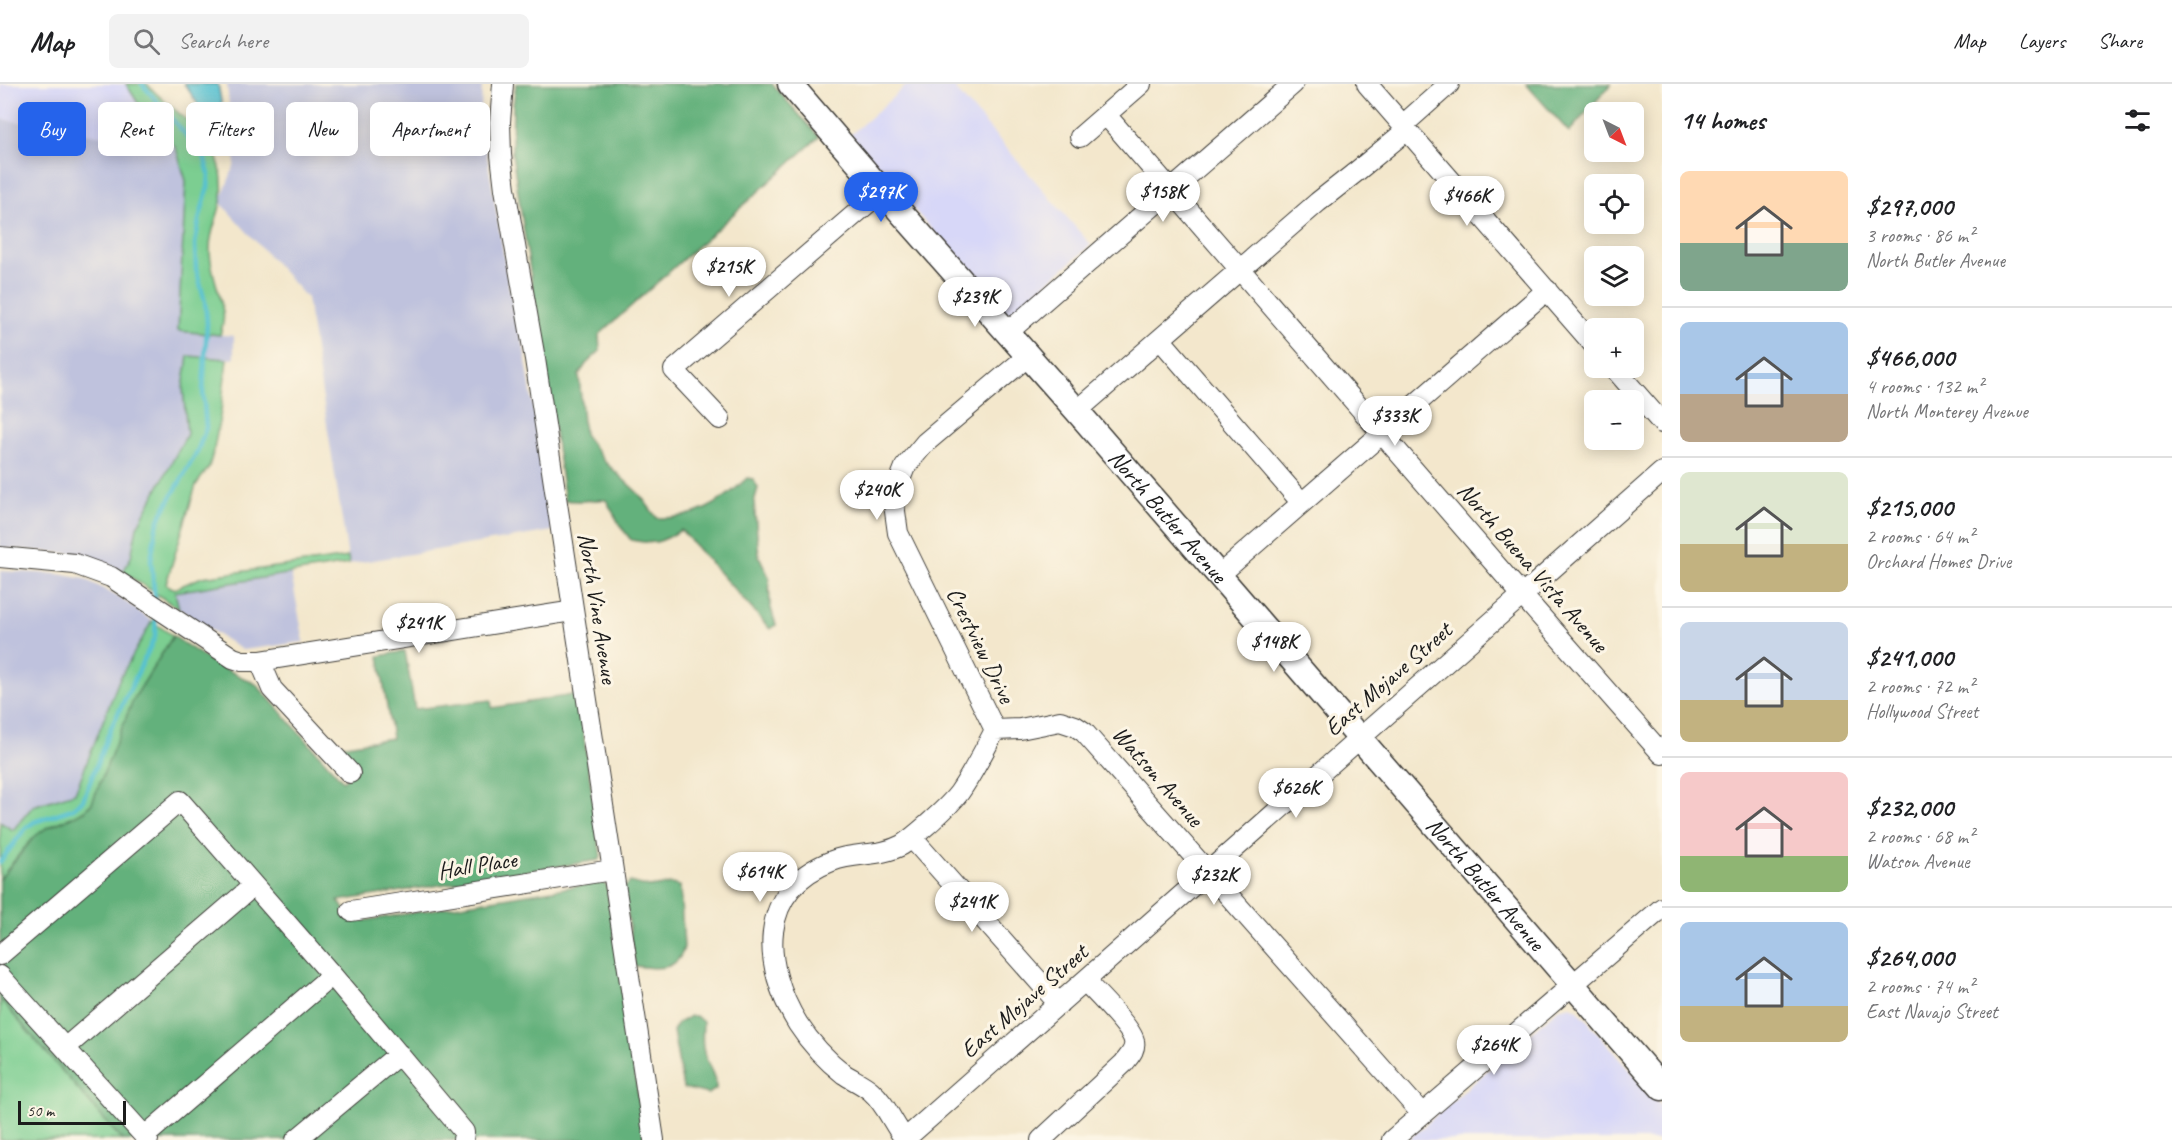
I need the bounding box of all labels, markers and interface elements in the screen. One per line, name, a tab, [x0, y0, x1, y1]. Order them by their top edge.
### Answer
search box	[109, 14, 529, 68]
text: Map	[30, 24, 73, 59]
icon: search	[130, 25, 163, 58]
text: Search here	[178, 27, 268, 55]
text: Map	[1953, 28, 1986, 54]
text: Layers	[2019, 28, 2065, 54]
text: Share	[2098, 28, 2142, 54]
chip: Buy	[18, 102, 86, 156]
chip: Rent	[98, 102, 174, 156]
chip: Filters	[186, 102, 274, 156]
chip: New	[286, 102, 358, 156]
chip: Apartment	[370, 102, 490, 156]
north arrow	[1584, 102, 1644, 162]
map controls	[1584, 102, 1644, 450]
text: 14 homes	[1680, 104, 1765, 137]
icon: filters	[2121, 104, 2154, 137]
pin: $297K	[839, 172, 923, 223]
pin: $158K	[1121, 172, 1205, 223]
button: locate	[1584, 174, 1644, 234]
pin: $466K	[1425, 176, 1509, 227]
text: $297K	[858, 179, 904, 204]
text: $158K	[1140, 179, 1186, 204]
text: $466K	[1444, 183, 1491, 208]
text: $297,000	[1866, 190, 1953, 223]
icon: home	[1728, 195, 1800, 267]
text: 3 rooms · 86 m²	[1866, 223, 1974, 248]
button: layers	[1584, 246, 1644, 306]
pin: $215K	[687, 247, 771, 298]
text: North Butler Avenue	[1866, 248, 2005, 273]
text: $215K	[706, 254, 752, 279]
pin: $239K	[933, 277, 1017, 328]
text: $239K	[952, 284, 998, 309]
button: +	[1584, 318, 1644, 378]
text: $466,000	[1866, 341, 1954, 374]
icon: home	[1728, 346, 1800, 418]
text: 4 rooms · 132 m²	[1866, 374, 1983, 399]
button: −	[1584, 390, 1644, 450]
pin: $333K	[1353, 396, 1437, 447]
text: North Monterey Avenue	[1866, 399, 2028, 424]
text: $333K	[1372, 403, 1418, 428]
street label: North Butler Avenue	[1102, 443, 1235, 591]
pin: $240K	[835, 470, 919, 521]
street label: North Buena Vista Avenue	[1451, 476, 1616, 660]
text: $240K	[854, 477, 900, 502]
text: $215,000	[1866, 491, 1953, 524]
icon: home	[1728, 496, 1800, 568]
text: 2 rooms · 64 m²	[1866, 524, 1974, 549]
street label: North Vine Avenue	[571, 531, 625, 688]
text: Orchard Homes Drive	[1866, 549, 2011, 574]
street label: Crestview Drive	[940, 582, 1023, 710]
pin: $241K	[377, 603, 461, 654]
text: $241K	[396, 610, 442, 635]
street label: East Mojave Street	[1318, 614, 1459, 742]
pin: $148K	[1232, 622, 1316, 673]
text: $148K	[1251, 629, 1297, 654]
text: $241,000	[1866, 641, 1953, 674]
icon: home	[1728, 646, 1800, 718]
text: 2 rooms · 72 m²	[1866, 674, 1974, 699]
text: Hollywood Street	[1866, 699, 1978, 724]
street label: Watson Avenue	[1106, 719, 1211, 834]
pin: $626K	[1254, 768, 1338, 819]
text: $626K	[1273, 775, 1320, 800]
text: $232,000	[1866, 791, 1953, 824]
icon: home	[1728, 796, 1800, 868]
street label: North Butler Avenue	[1420, 811, 1553, 958]
text: 2 rooms · 68 m²	[1866, 824, 1974, 849]
street label: Hall Place	[436, 844, 521, 886]
text: Watson Avenue	[1866, 849, 1969, 874]
pin: $614K	[718, 852, 802, 903]
pin: $232K	[1172, 855, 1256, 906]
text: $614K	[737, 859, 783, 884]
text: $232K	[1191, 862, 1237, 887]
pin: $241K	[930, 882, 1014, 933]
text: $241K	[949, 889, 995, 914]
street label: East Mojave Street	[954, 936, 1095, 1064]
text: $264,000	[1866, 941, 1954, 974]
icon: home	[1728, 946, 1800, 1018]
text: 2 rooms · 74 m²	[1866, 974, 1974, 999]
text: East Navajo Street	[1866, 999, 1998, 1024]
pin: $264K	[1452, 1025, 1536, 1076]
text: $264K	[1471, 1032, 1517, 1057]
scale bar	[18, 1098, 126, 1126]
text: 50 m	[27, 1101, 54, 1121]

